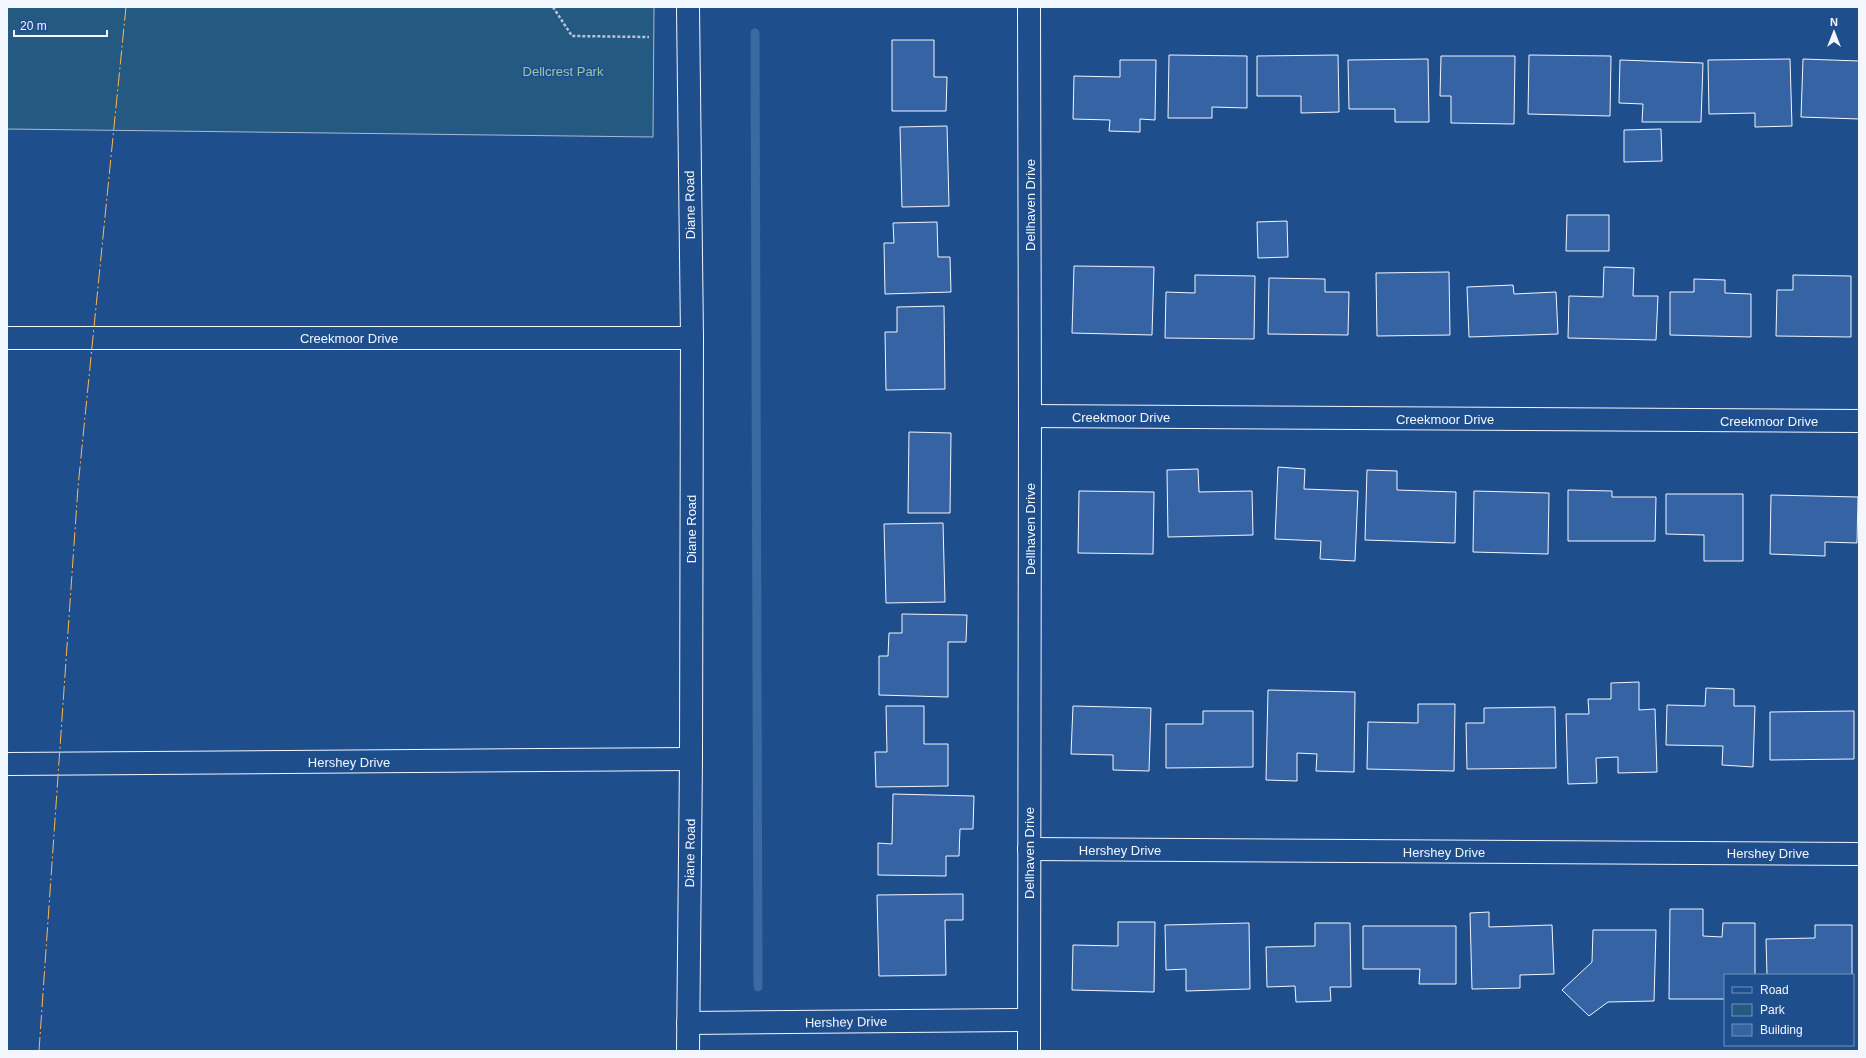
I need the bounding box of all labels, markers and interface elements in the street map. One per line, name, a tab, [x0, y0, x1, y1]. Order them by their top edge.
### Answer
scale bar	[14, 12, 107, 38]
north arrow	[1814, 12, 1854, 52]
text: N	[1830, 16, 1838, 28]
text: 20 m	[20, 19, 47, 33]
park label: Dellcrest Park	[523, 64, 604, 79]
street label: Dellhaven Drive	[1023, 159, 1038, 251]
street label: Diane Road	[682, 171, 698, 239]
street label: Creekmoor Drive	[300, 331, 398, 346]
street label: Creekmoor Drive	[1072, 410, 1170, 425]
street label: Creekmoor Drive	[1396, 412, 1494, 427]
street label: Creekmoor Drive	[1720, 414, 1818, 429]
street label: Dellhaven Drive	[1023, 483, 1038, 575]
street label: Diane Road	[684, 495, 699, 563]
street label: Hershey Drive	[308, 755, 390, 770]
street label: Dellhaven Drive	[1022, 807, 1037, 899]
street label: Diane Road	[682, 819, 698, 887]
street label: Hershey Drive	[1079, 843, 1161, 858]
street label: Hershey Drive	[1403, 845, 1485, 860]
street label: Hershey Drive	[1727, 846, 1809, 861]
legend	[1724, 974, 1854, 1046]
text: Road	[1760, 983, 1789, 997]
text: Park	[1760, 1003, 1786, 1017]
street label: Hershey Drive	[805, 1014, 887, 1030]
text: Building	[1760, 1023, 1803, 1037]

